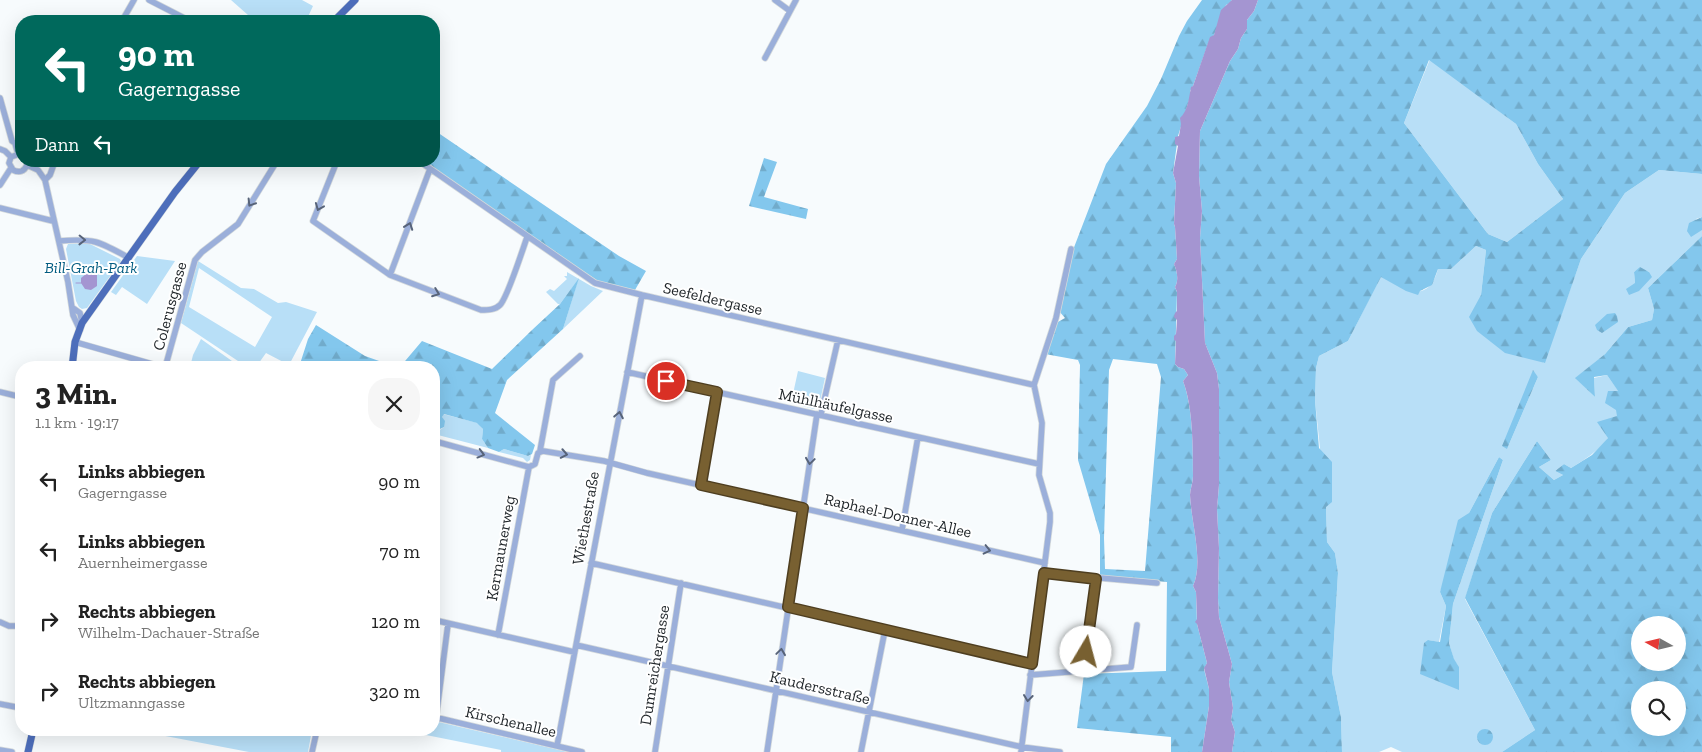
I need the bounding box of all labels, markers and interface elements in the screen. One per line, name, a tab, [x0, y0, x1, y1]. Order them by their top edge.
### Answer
text: 90 m	[118, 33, 194, 75]
icon: left	[35, 35, 100, 100]
text: Gagerngasse	[118, 75, 240, 102]
icon: left	[89, 130, 117, 158]
text: Dann	[35, 133, 79, 156]
one-way arrow	[248, 197, 257, 206]
one-way arrow	[315, 202, 325, 210]
one-way arrow	[402, 222, 413, 231]
one-way arrow	[78, 235, 86, 245]
park label: Bill-Grah-Park	[44, 258, 138, 277]
street label: Colerusgasse	[149, 260, 190, 353]
street label: Seefeldergasse	[661, 278, 764, 319]
one-way arrow	[431, 287, 439, 297]
pin	[645, 360, 687, 402]
icon: arrive	[652, 367, 680, 395]
text: 3 Min.	[35, 376, 117, 412]
button: close	[368, 378, 420, 430]
street label: Mühlhäufelgasse	[777, 384, 895, 427]
one-way arrow	[613, 411, 624, 420]
text: 1.1 km · 19:17	[35, 413, 119, 432]
one-way arrow	[476, 448, 484, 458]
one-way arrow	[560, 448, 569, 459]
one-way arrow	[805, 457, 816, 465]
text: Links abbiegen	[78, 460, 205, 483]
icon: left	[35, 467, 63, 495]
text: 90 m	[378, 470, 420, 493]
street label: Wiethestraße	[568, 470, 603, 566]
text: Gagerngasse	[78, 483, 167, 502]
street label: Raphael-Donner-Allee	[822, 489, 974, 542]
street label: Kermaunerweg	[482, 494, 519, 602]
text: Links abbiegen	[78, 530, 205, 553]
icon: left	[35, 537, 63, 565]
text: 70 m	[379, 540, 420, 563]
one-way arrow	[983, 544, 992, 555]
text: Auernheimergasse	[78, 553, 208, 572]
text: Rechts abbiegen	[78, 600, 216, 623]
street label: Dumreichergasse	[636, 604, 673, 727]
icon: right	[35, 607, 63, 635]
text: 120 m	[371, 610, 420, 633]
north arrow	[1631, 616, 1686, 671]
map controls	[1631, 616, 1686, 736]
text: Wilhelm-Dachauer-Straße	[78, 623, 260, 642]
position arrow	[1059, 625, 1111, 677]
one-way arrow	[776, 647, 786, 656]
street label: Kaudersstraße	[768, 667, 872, 708]
text: Rechts abbiegen	[78, 670, 216, 693]
icon: right	[35, 677, 63, 705]
text: 320 m	[369, 680, 420, 703]
button: search	[1631, 681, 1686, 736]
text: Ultzmanngasse	[78, 693, 185, 712]
one-way arrow	[1023, 695, 1034, 703]
street label: Kirschenallee	[464, 702, 558, 741]

